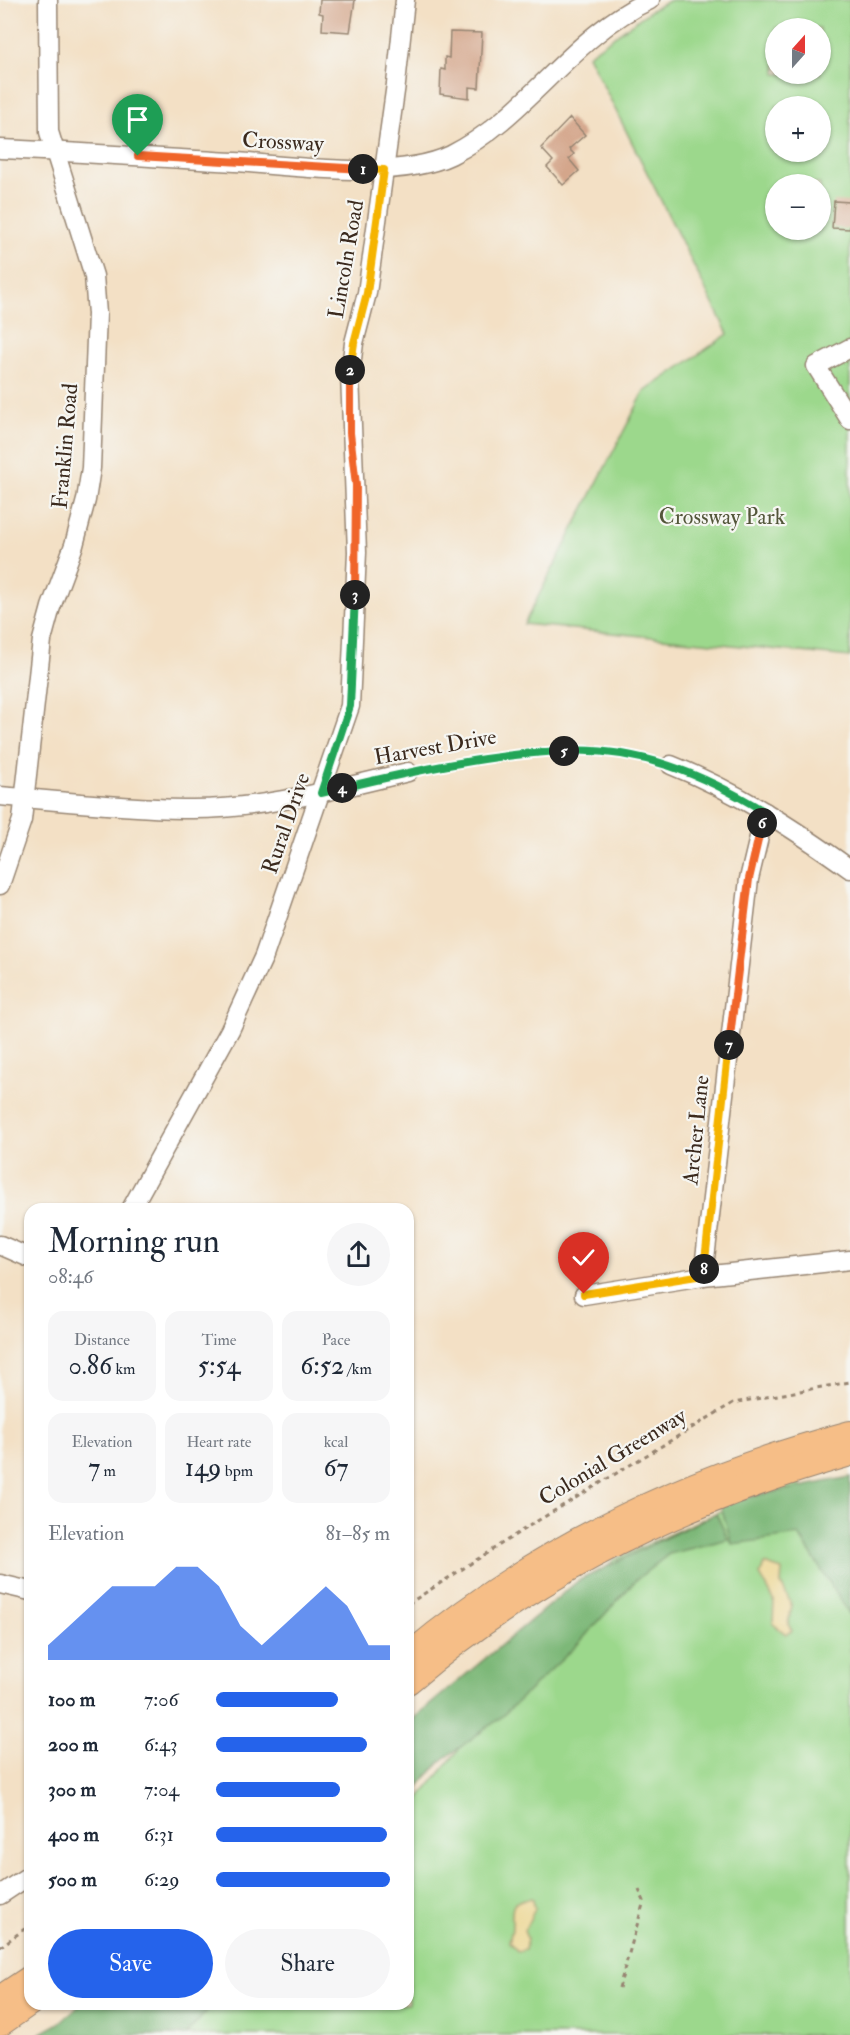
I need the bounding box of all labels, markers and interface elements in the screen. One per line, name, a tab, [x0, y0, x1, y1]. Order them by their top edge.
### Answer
north arrow	[765, 18, 831, 84]
map controls	[765, 18, 831, 240]
pin	[112, 94, 163, 156]
button: +	[765, 96, 831, 162]
icon: arrive	[121, 103, 154, 136]
street label: Crossway	[241, 126, 325, 158]
pin: 1	[348, 154, 378, 184]
text: 1	[360, 159, 366, 179]
button: −	[765, 174, 831, 240]
street label: Lincoln Road	[322, 198, 370, 321]
pin: 2	[335, 355, 365, 385]
text: 2	[346, 360, 354, 380]
street label: Franklin Road	[46, 382, 84, 510]
park label: Crossway Park	[659, 503, 786, 531]
pin: 3	[340, 580, 370, 610]
text: 3	[352, 585, 358, 605]
street label: Harvest Drive	[372, 722, 498, 772]
pin: 5	[549, 736, 579, 766]
text: 5	[560, 741, 568, 761]
street label: Rural Drive	[256, 769, 316, 877]
pin: 4	[327, 773, 357, 803]
text: 4	[338, 778, 346, 798]
pin: 6	[747, 808, 777, 838]
text: 6	[758, 813, 766, 833]
pin: 7	[714, 1030, 744, 1060]
text: 7	[725, 1035, 733, 1055]
street label: Archer Lane	[676, 1074, 716, 1187]
text: Morning run	[48, 1221, 220, 1262]
button: share	[327, 1223, 390, 1286]
pin	[558, 1232, 609, 1294]
icon: check	[567, 1241, 600, 1274]
pin: 8	[689, 1254, 719, 1284]
text: 8	[700, 1259, 708, 1279]
text: 08:46	[48, 1264, 93, 1289]
text: Distance	[74, 1330, 130, 1350]
text: Time	[202, 1330, 236, 1350]
text: Pace	[322, 1330, 350, 1350]
text: 0.86	[68, 1350, 112, 1382]
text: 5:54	[198, 1350, 240, 1382]
text: 6:52	[300, 1350, 344, 1382]
text: km	[112, 1359, 136, 1379]
text: /km	[344, 1359, 372, 1379]
street label: Colonial Greenway	[534, 1402, 692, 1512]
text: Elevation	[72, 1432, 132, 1452]
text: Heart rate	[186, 1432, 252, 1452]
text: kcal	[324, 1432, 348, 1452]
text: 7	[88, 1452, 100, 1484]
text: 149	[185, 1452, 221, 1484]
text: 67	[323, 1452, 349, 1484]
text: m	[100, 1461, 116, 1481]
text: bpm	[221, 1461, 253, 1481]
text: Elevation	[48, 1521, 124, 1546]
text: 81–85 m	[325, 1521, 390, 1546]
text: 100 m	[48, 1687, 95, 1712]
text: 7:06	[144, 1687, 178, 1712]
text: 200 m	[48, 1732, 98, 1757]
text: 6:43	[144, 1732, 178, 1757]
text: 300 m	[48, 1777, 96, 1802]
text: 7:04	[144, 1777, 179, 1802]
text: 400 m	[48, 1822, 99, 1847]
text: 6:31	[144, 1822, 174, 1847]
text: 500 m	[48, 1867, 97, 1892]
text: 6:29	[144, 1867, 179, 1892]
button: Save	[48, 1929, 213, 1998]
button: Share	[225, 1929, 390, 1998]

